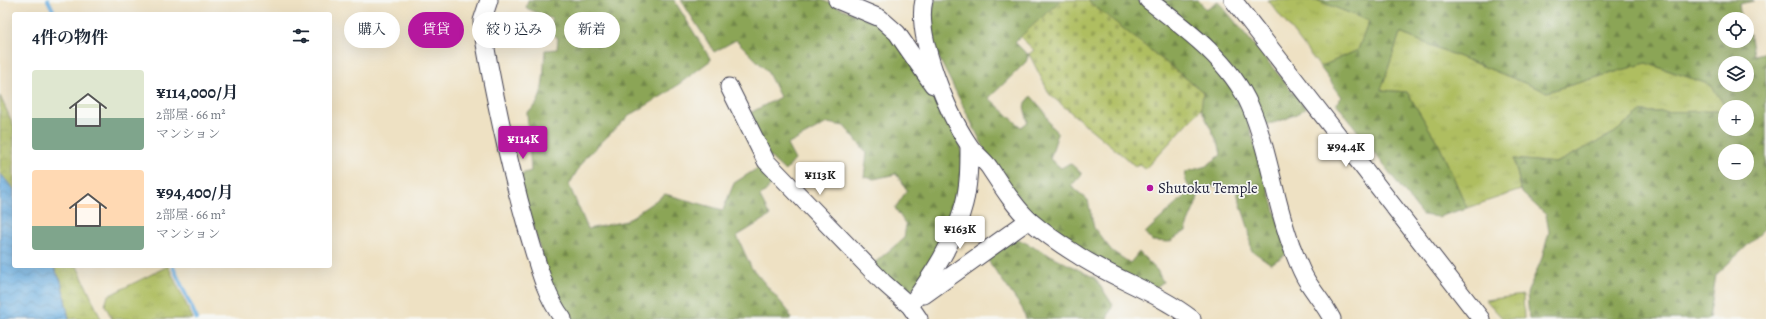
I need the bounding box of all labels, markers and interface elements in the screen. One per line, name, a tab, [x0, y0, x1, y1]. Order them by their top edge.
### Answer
chip: 購入	[344, 12, 400, 48]
chip: 賃貸	[408, 12, 464, 48]
chip: 絞り込み	[472, 12, 556, 48]
chip: 新着	[564, 12, 620, 48]
map controls	[1718, 12, 1754, 180]
button: locate	[1718, 12, 1754, 48]
icon: filters	[290, 25, 312, 47]
text: 4件の物件	[32, 26, 108, 49]
button: layers	[1718, 56, 1754, 92]
text: ¥114,000/月	[156, 81, 239, 104]
icon: home	[64, 86, 112, 134]
button: +	[1718, 100, 1754, 136]
text: 2部屋 · 66 m²	[156, 106, 226, 123]
text: マンション	[156, 125, 220, 142]
pin: ¥114K	[495, 126, 551, 160]
text: ¥114K	[507, 130, 539, 147]
pin: ¥94.4K	[1313, 134, 1379, 168]
text: ¥94.4K	[1327, 138, 1365, 155]
button: −	[1718, 144, 1754, 180]
pin: ¥113K	[792, 162, 848, 196]
text: ¥113K	[805, 166, 835, 183]
place label: Shutoku Temple	[1158, 178, 1258, 198]
text: ¥94,400/月	[156, 181, 234, 204]
marker: Shutoku Temple	[1145, 183, 1155, 193]
icon: home	[64, 186, 112, 234]
text: 2部屋 · 66 m²	[156, 206, 226, 223]
pin: ¥163K	[932, 216, 988, 250]
text: ¥163K	[944, 220, 976, 237]
text: マンション	[156, 225, 220, 242]

